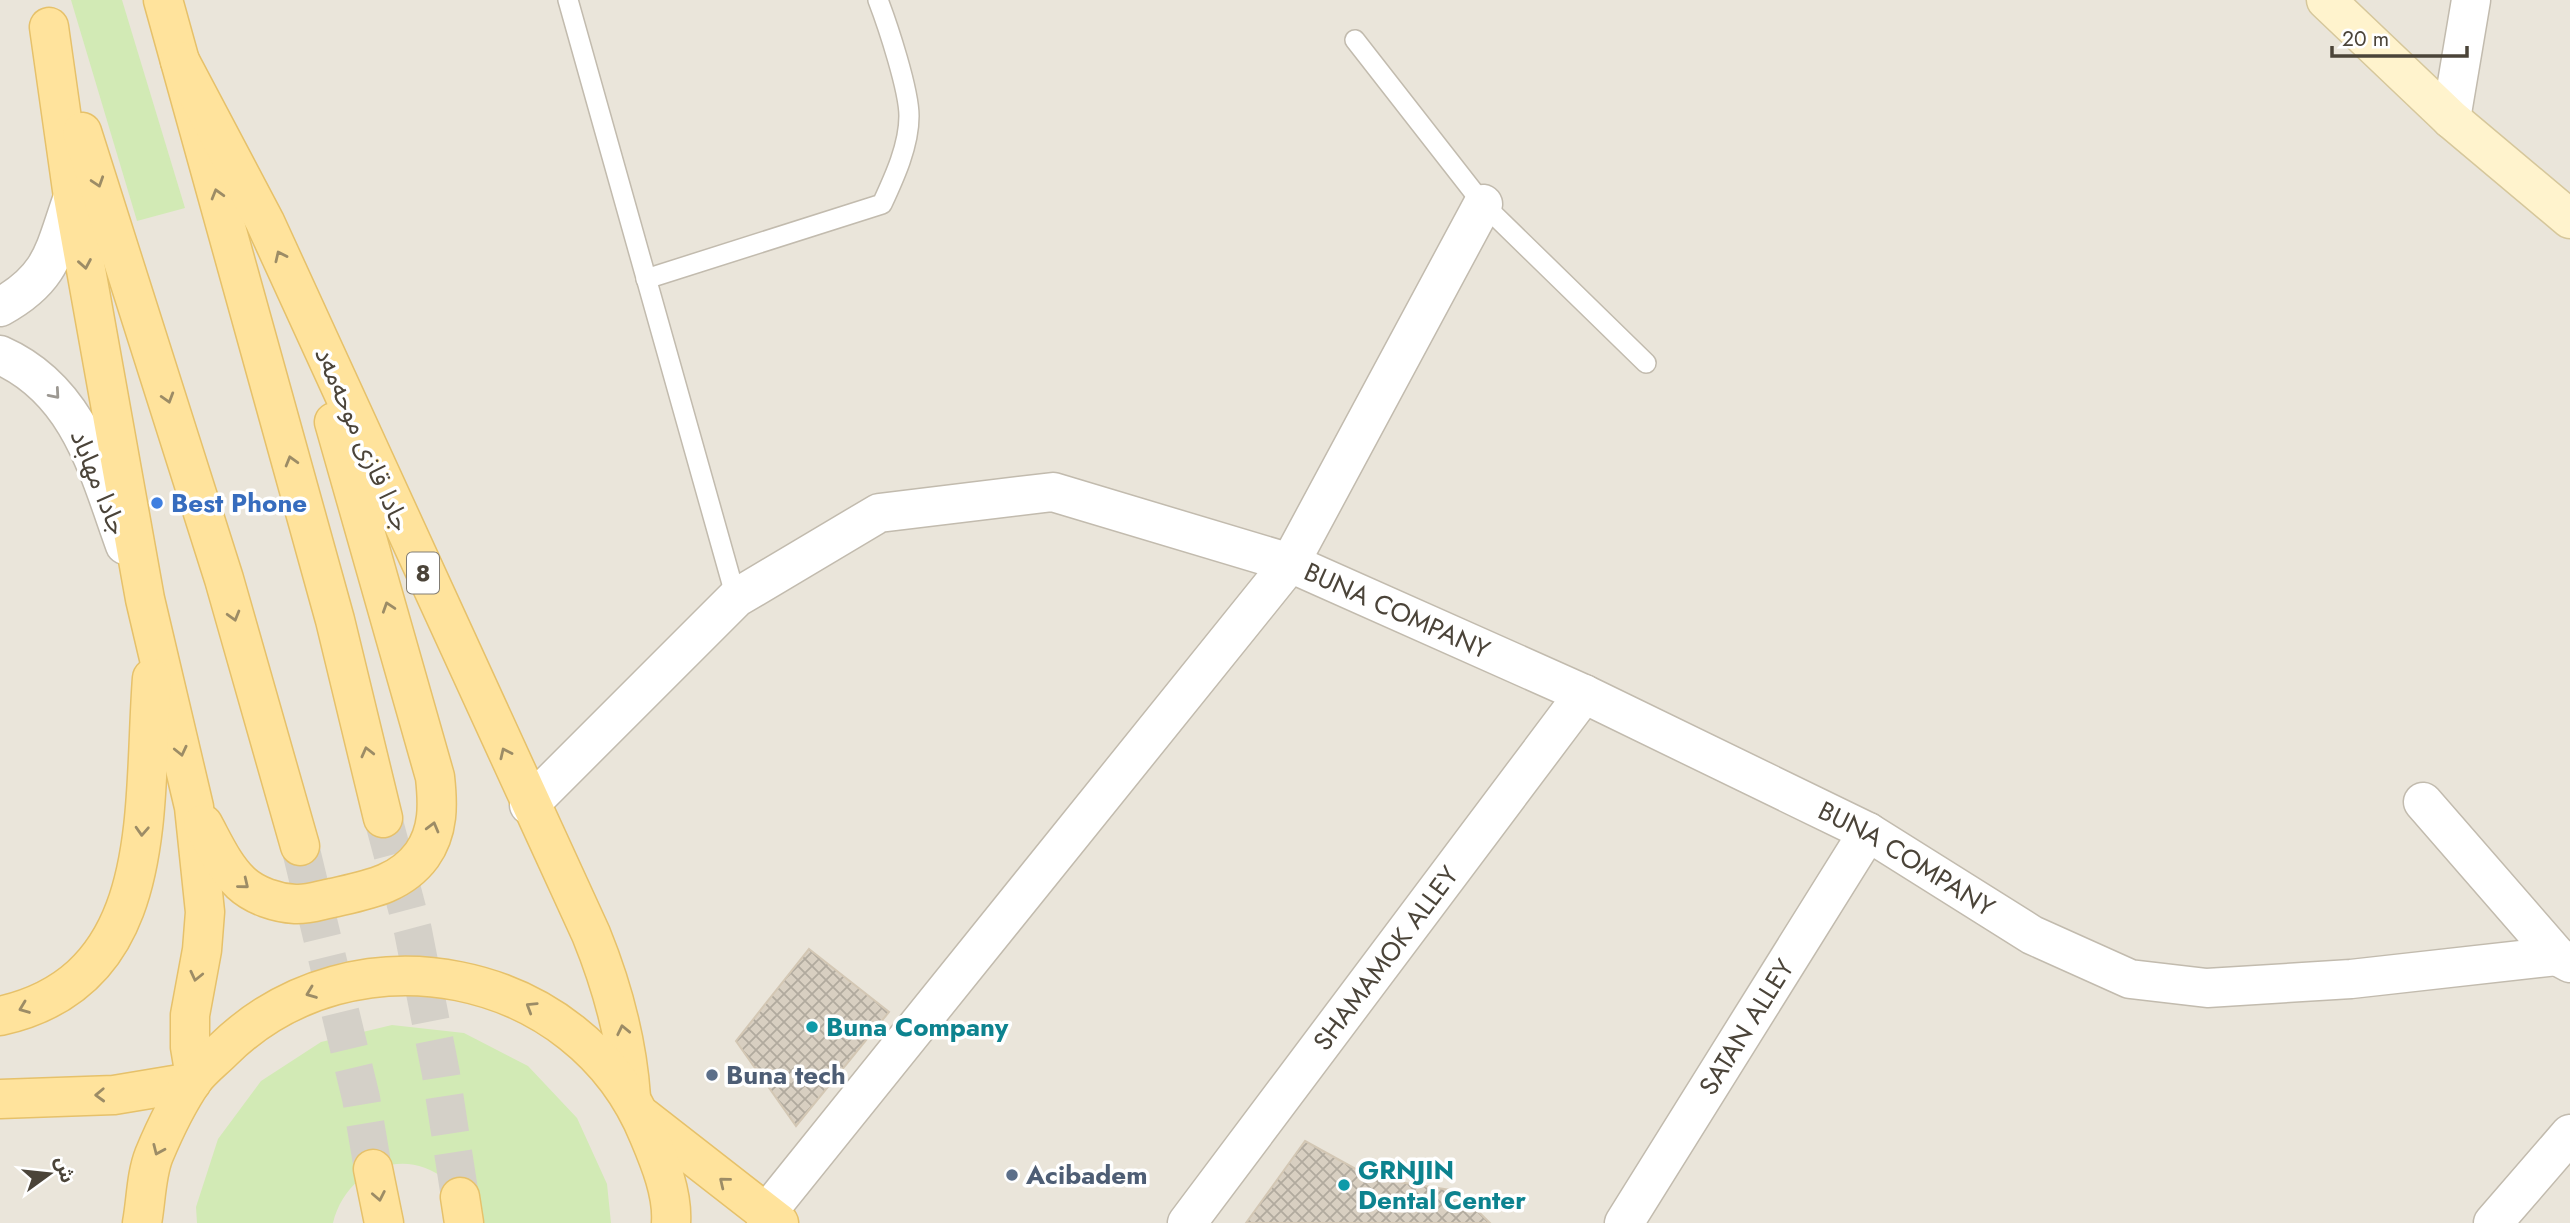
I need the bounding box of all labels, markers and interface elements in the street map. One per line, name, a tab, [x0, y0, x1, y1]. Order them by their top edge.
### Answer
scale bar	[2332, 14, 2467, 58]
text: 20 m	[2342, 24, 2389, 54]
one-way arrow	[90, 175, 105, 187]
one-way arrow	[211, 188, 225, 200]
one-way arrow	[275, 251, 289, 263]
one-way arrow	[77, 258, 92, 270]
street label: جادا قازی موحەمەد	[305, 341, 421, 537]
one-way arrow	[47, 385, 59, 398]
one-way arrow	[159, 392, 174, 404]
street label: جادا مهاباد	[61, 424, 137, 540]
one-way arrow	[285, 455, 299, 467]
place label: Best Phone	[171, 484, 307, 522]
marker: Best Phone	[149, 495, 165, 511]
road number: 8	[407, 552, 439, 594]
street label: BUNA COMPANY	[1298, 553, 1496, 669]
one-way arrow	[382, 601, 396, 613]
one-way arrow	[226, 610, 240, 622]
one-way arrow	[173, 745, 187, 757]
one-way arrow	[361, 746, 375, 758]
one-way arrow	[500, 748, 514, 760]
street label: BUNA COMPANY	[1812, 792, 2002, 926]
one-way arrow	[425, 821, 440, 833]
one-way arrow	[134, 826, 149, 837]
street label: SHAMAMOK ALLEY	[1304, 858, 1468, 1058]
one-way arrow	[237, 875, 249, 888]
street label: SATAN ALLEY	[1689, 951, 1803, 1102]
one-way arrow	[190, 970, 204, 982]
one-way arrow	[306, 984, 318, 998]
one-way arrow	[18, 1000, 30, 1014]
one-way arrow	[525, 1002, 538, 1015]
place label: Buna Company	[826, 1008, 1009, 1046]
marker: Buna Company	[804, 1019, 820, 1035]
one-way arrow	[616, 1024, 631, 1036]
place label: Buna tech	[726, 1056, 846, 1094]
marker: Buna tech	[704, 1067, 720, 1083]
one-way arrow	[95, 1088, 106, 1103]
north arrow	[14, 1139, 84, 1209]
one-way arrow	[152, 1143, 166, 1155]
place label: GRNJIN Dental Center	[1358, 1151, 1526, 1219]
text: ش	[49, 1154, 81, 1186]
place label: Acibadem	[1025, 1156, 1147, 1194]
marker: Acibadem	[1004, 1167, 1020, 1183]
marker: GRNJIN Dental Center	[1336, 1177, 1352, 1193]
one-way arrow	[720, 1178, 732, 1191]
one-way arrow	[370, 1190, 385, 1202]

